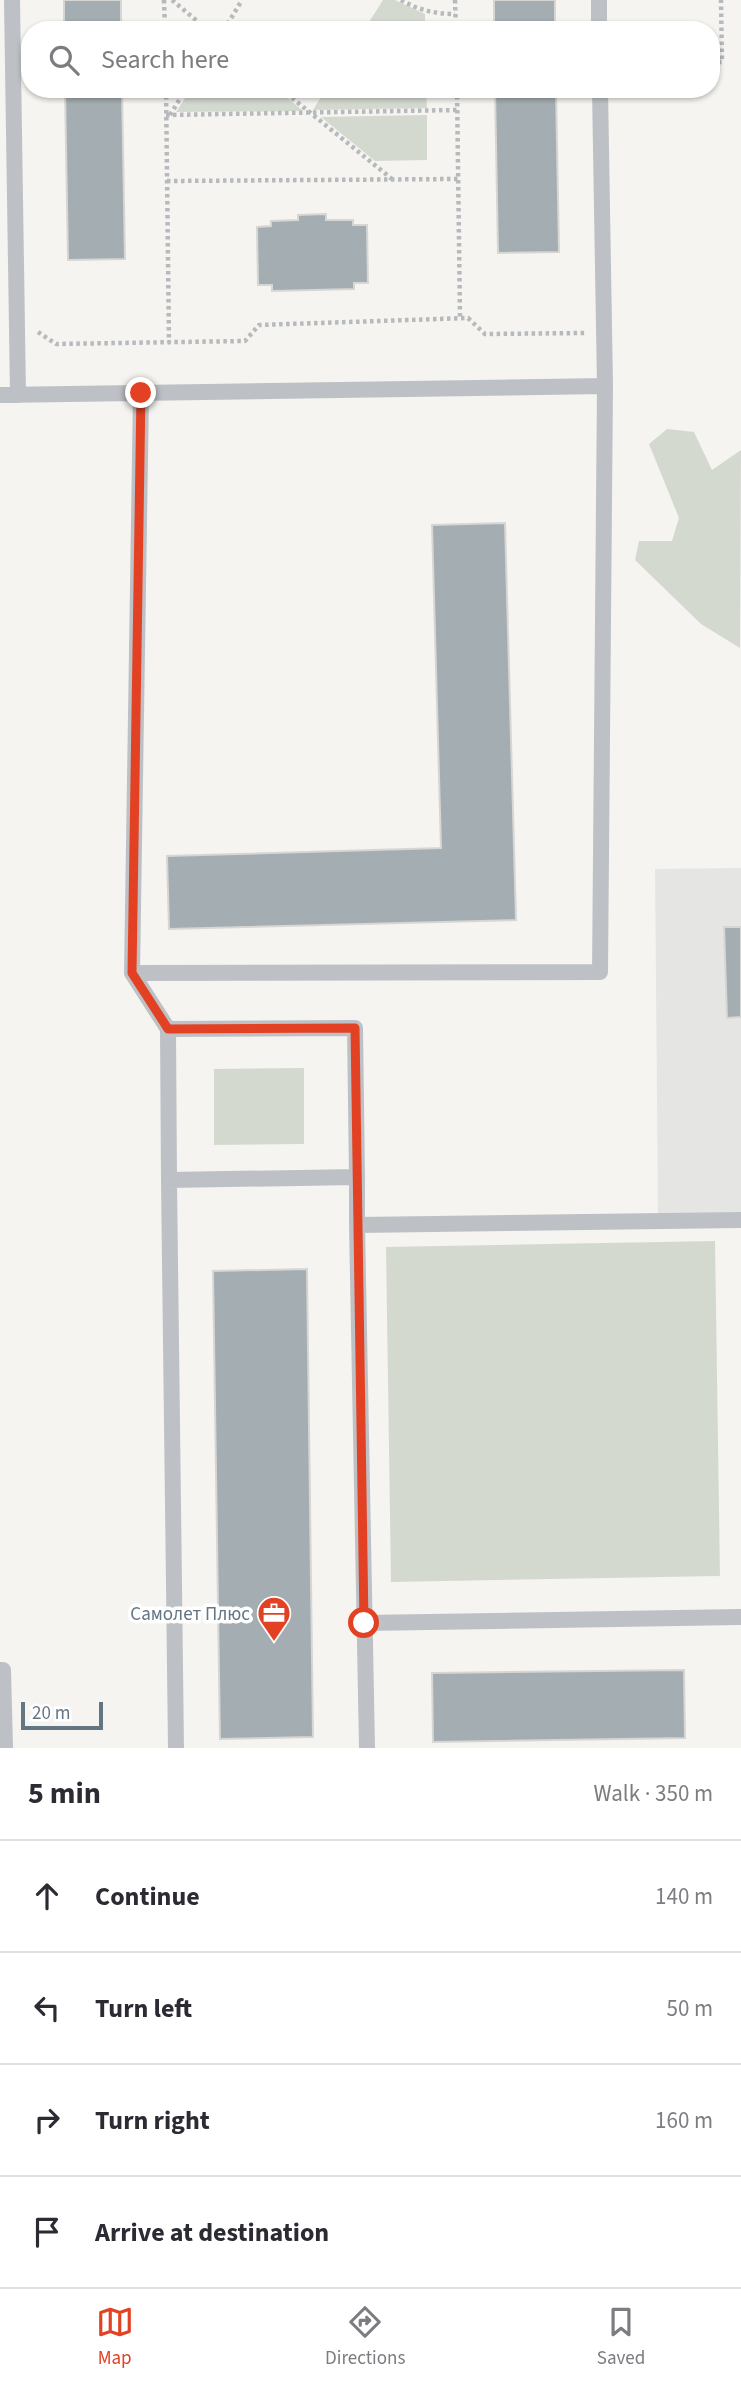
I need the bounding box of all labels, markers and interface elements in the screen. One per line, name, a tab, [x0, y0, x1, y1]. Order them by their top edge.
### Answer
search box	[21, 21, 720, 98]
icon: search	[45, 41, 83, 79]
text: Search here	[101, 41, 229, 78]
route end	[125, 377, 156, 408]
office icon: Самолет Плюс	[255, 1594, 293, 1643]
place label: Самолет Плюс	[130, 1601, 250, 1628]
route start	[348, 1607, 379, 1638]
scale bar	[21, 1699, 103, 1731]
text: 20 m	[32, 1700, 70, 1727]
text: 5 min	[28, 1772, 101, 1815]
text: Walk · 350 m	[594, 1777, 713, 1810]
icon: ahead	[28, 1877, 66, 1915]
text: Continue	[95, 1878, 200, 1915]
text: 140 m	[655, 1880, 713, 1913]
icon: left	[28, 1989, 66, 2027]
text: Turn left	[95, 1990, 192, 2027]
text: 50 m	[666, 1992, 713, 2025]
icon: right	[28, 2101, 66, 2139]
text: Turn right	[95, 2102, 210, 2139]
text: 160 m	[655, 2104, 713, 2137]
icon: arrive	[28, 2213, 66, 2251]
text: Arrive at destination	[95, 2214, 329, 2251]
tab: Map	[96, 2303, 134, 2372]
tab: Directions	[325, 2303, 405, 2372]
tab: Saved	[597, 2303, 645, 2372]

